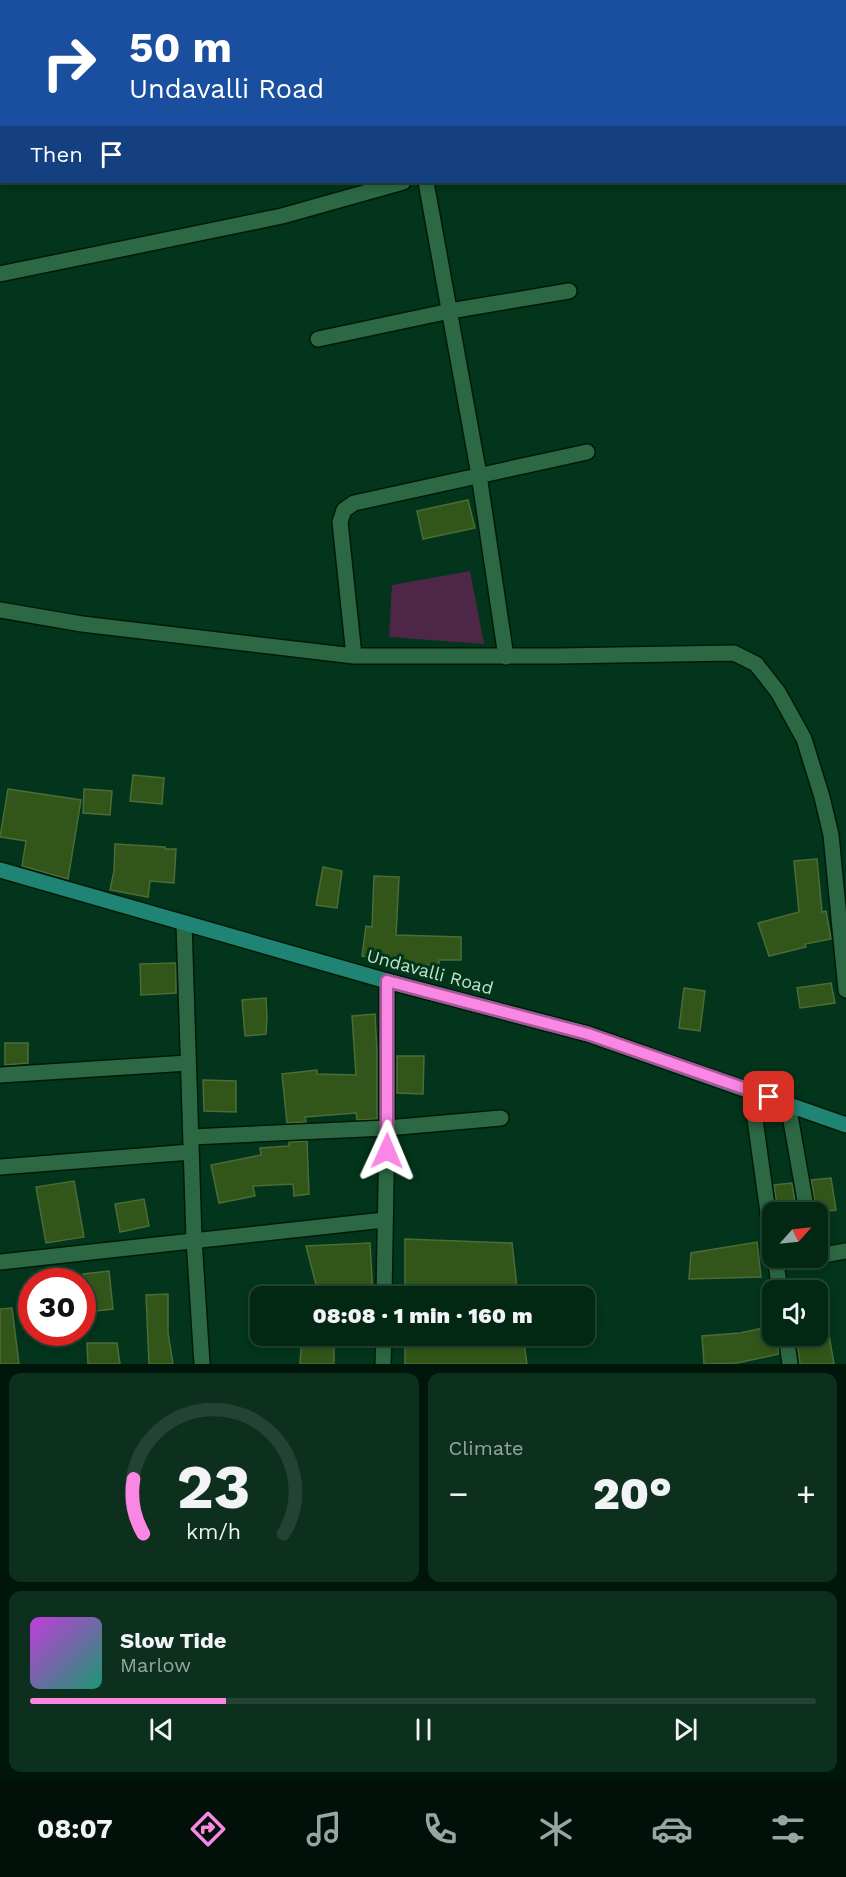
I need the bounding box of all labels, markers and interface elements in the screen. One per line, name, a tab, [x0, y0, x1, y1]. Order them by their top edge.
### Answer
text: 50 m	[129, 23, 232, 72]
icon: right	[30, 24, 108, 102]
text: Undavalli Road	[129, 73, 324, 105]
icon: arrive	[95, 138, 128, 171]
text: Then	[30, 142, 83, 167]
street label: Undavalli Road	[365, 945, 496, 999]
pin	[743, 1071, 794, 1122]
icon: arrive	[752, 1080, 785, 1113]
position arrow	[355, 1119, 419, 1183]
north arrow	[762, 1202, 828, 1268]
map controls	[762, 1202, 828, 1346]
speed limit sign: 30	[18, 1268, 96, 1346]
button: sound	[762, 1280, 828, 1346]
text: 08:08 · 1 min · 160 m	[312, 1303, 533, 1328]
text: Climate	[449, 1436, 524, 1460]
text: 23	[177, 1450, 251, 1523]
text: 20°	[593, 1467, 672, 1520]
text: −	[449, 1474, 468, 1513]
text: +	[796, 1474, 816, 1513]
text: km/h	[186, 1520, 241, 1545]
text: Slow Tide	[120, 1628, 227, 1653]
text: Marlow	[120, 1653, 191, 1677]
icon: previous	[145, 1713, 178, 1746]
icon: pause	[407, 1713, 440, 1746]
icon: next	[669, 1713, 702, 1746]
icon: directions	[187, 1808, 229, 1850]
icon: music	[303, 1808, 345, 1850]
icon: phone	[419, 1808, 461, 1850]
icon: climate	[535, 1808, 577, 1850]
icon: car	[651, 1808, 693, 1850]
icon: filters	[767, 1808, 809, 1850]
text: 08:07	[37, 1813, 113, 1845]

